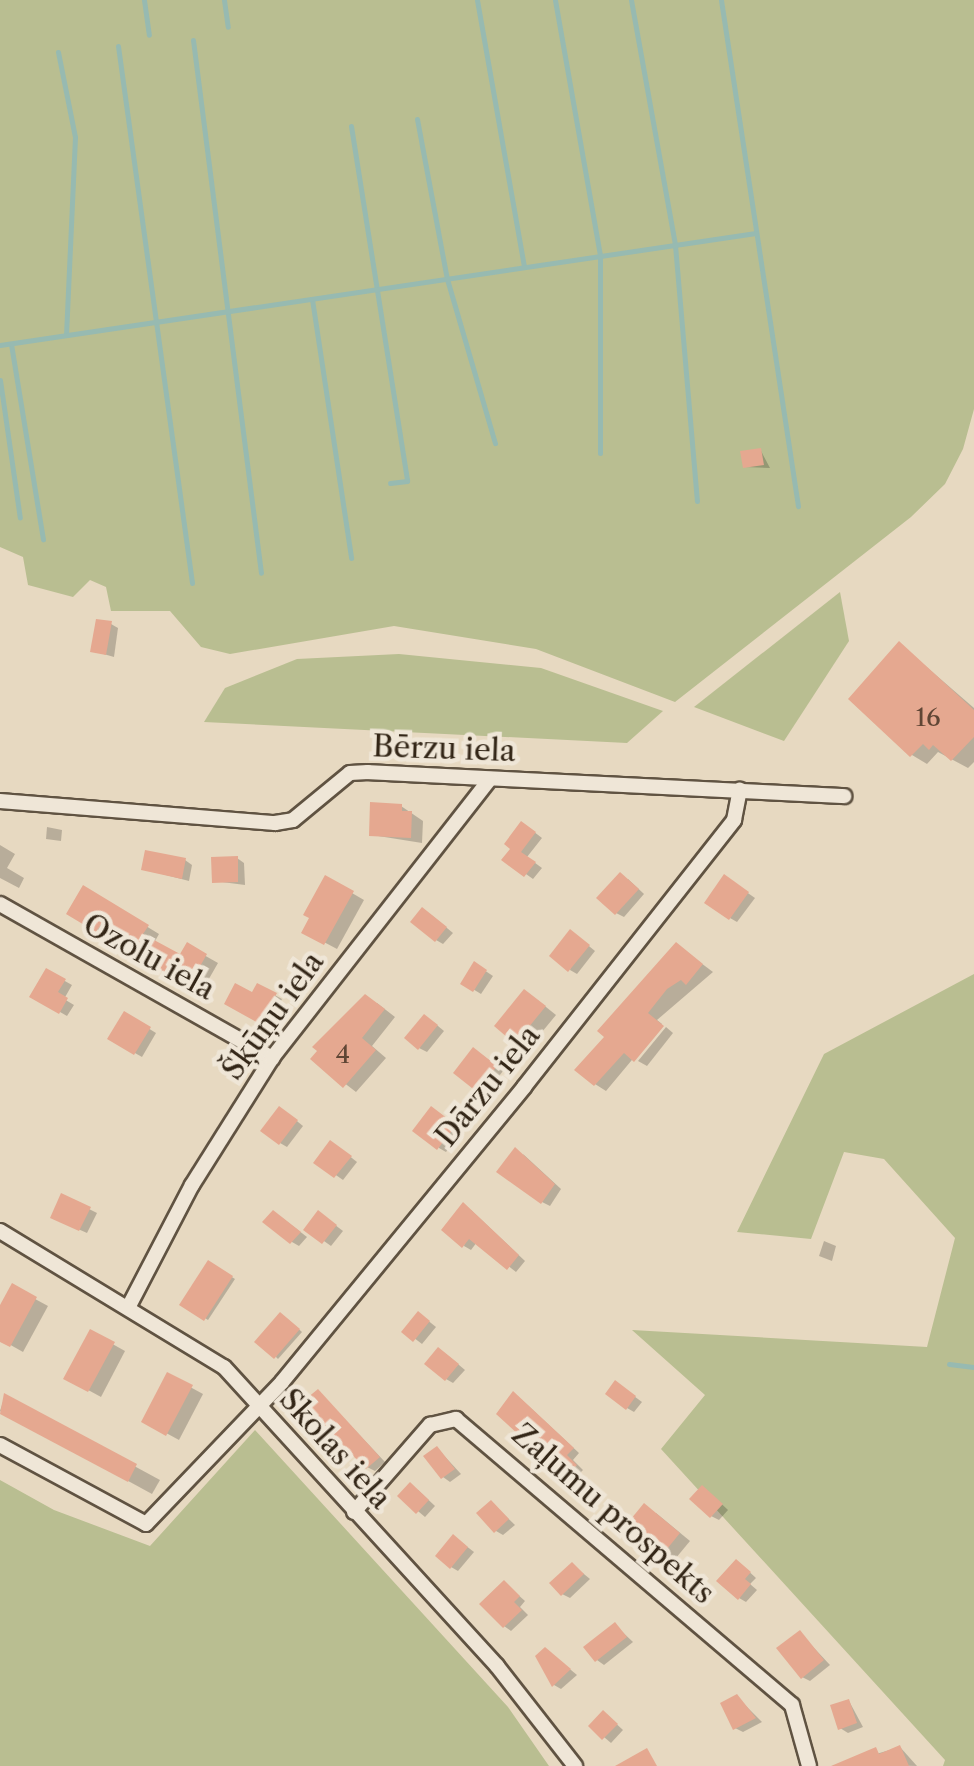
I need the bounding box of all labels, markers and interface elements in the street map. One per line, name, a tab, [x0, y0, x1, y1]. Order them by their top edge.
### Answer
house number: 16	[915, 703, 941, 733]
street label: Bērzu iela	[372, 729, 516, 769]
street label: Ozolu iela	[77, 906, 221, 1008]
street label: Šķūņu iela	[215, 945, 331, 1087]
street label: Dārzu iela	[428, 1018, 548, 1154]
house number: 4	[336, 1040, 350, 1070]
street label: Skolas iela	[272, 1382, 398, 1516]
street label: Zaļumu prospekts	[505, 1416, 721, 1612]

